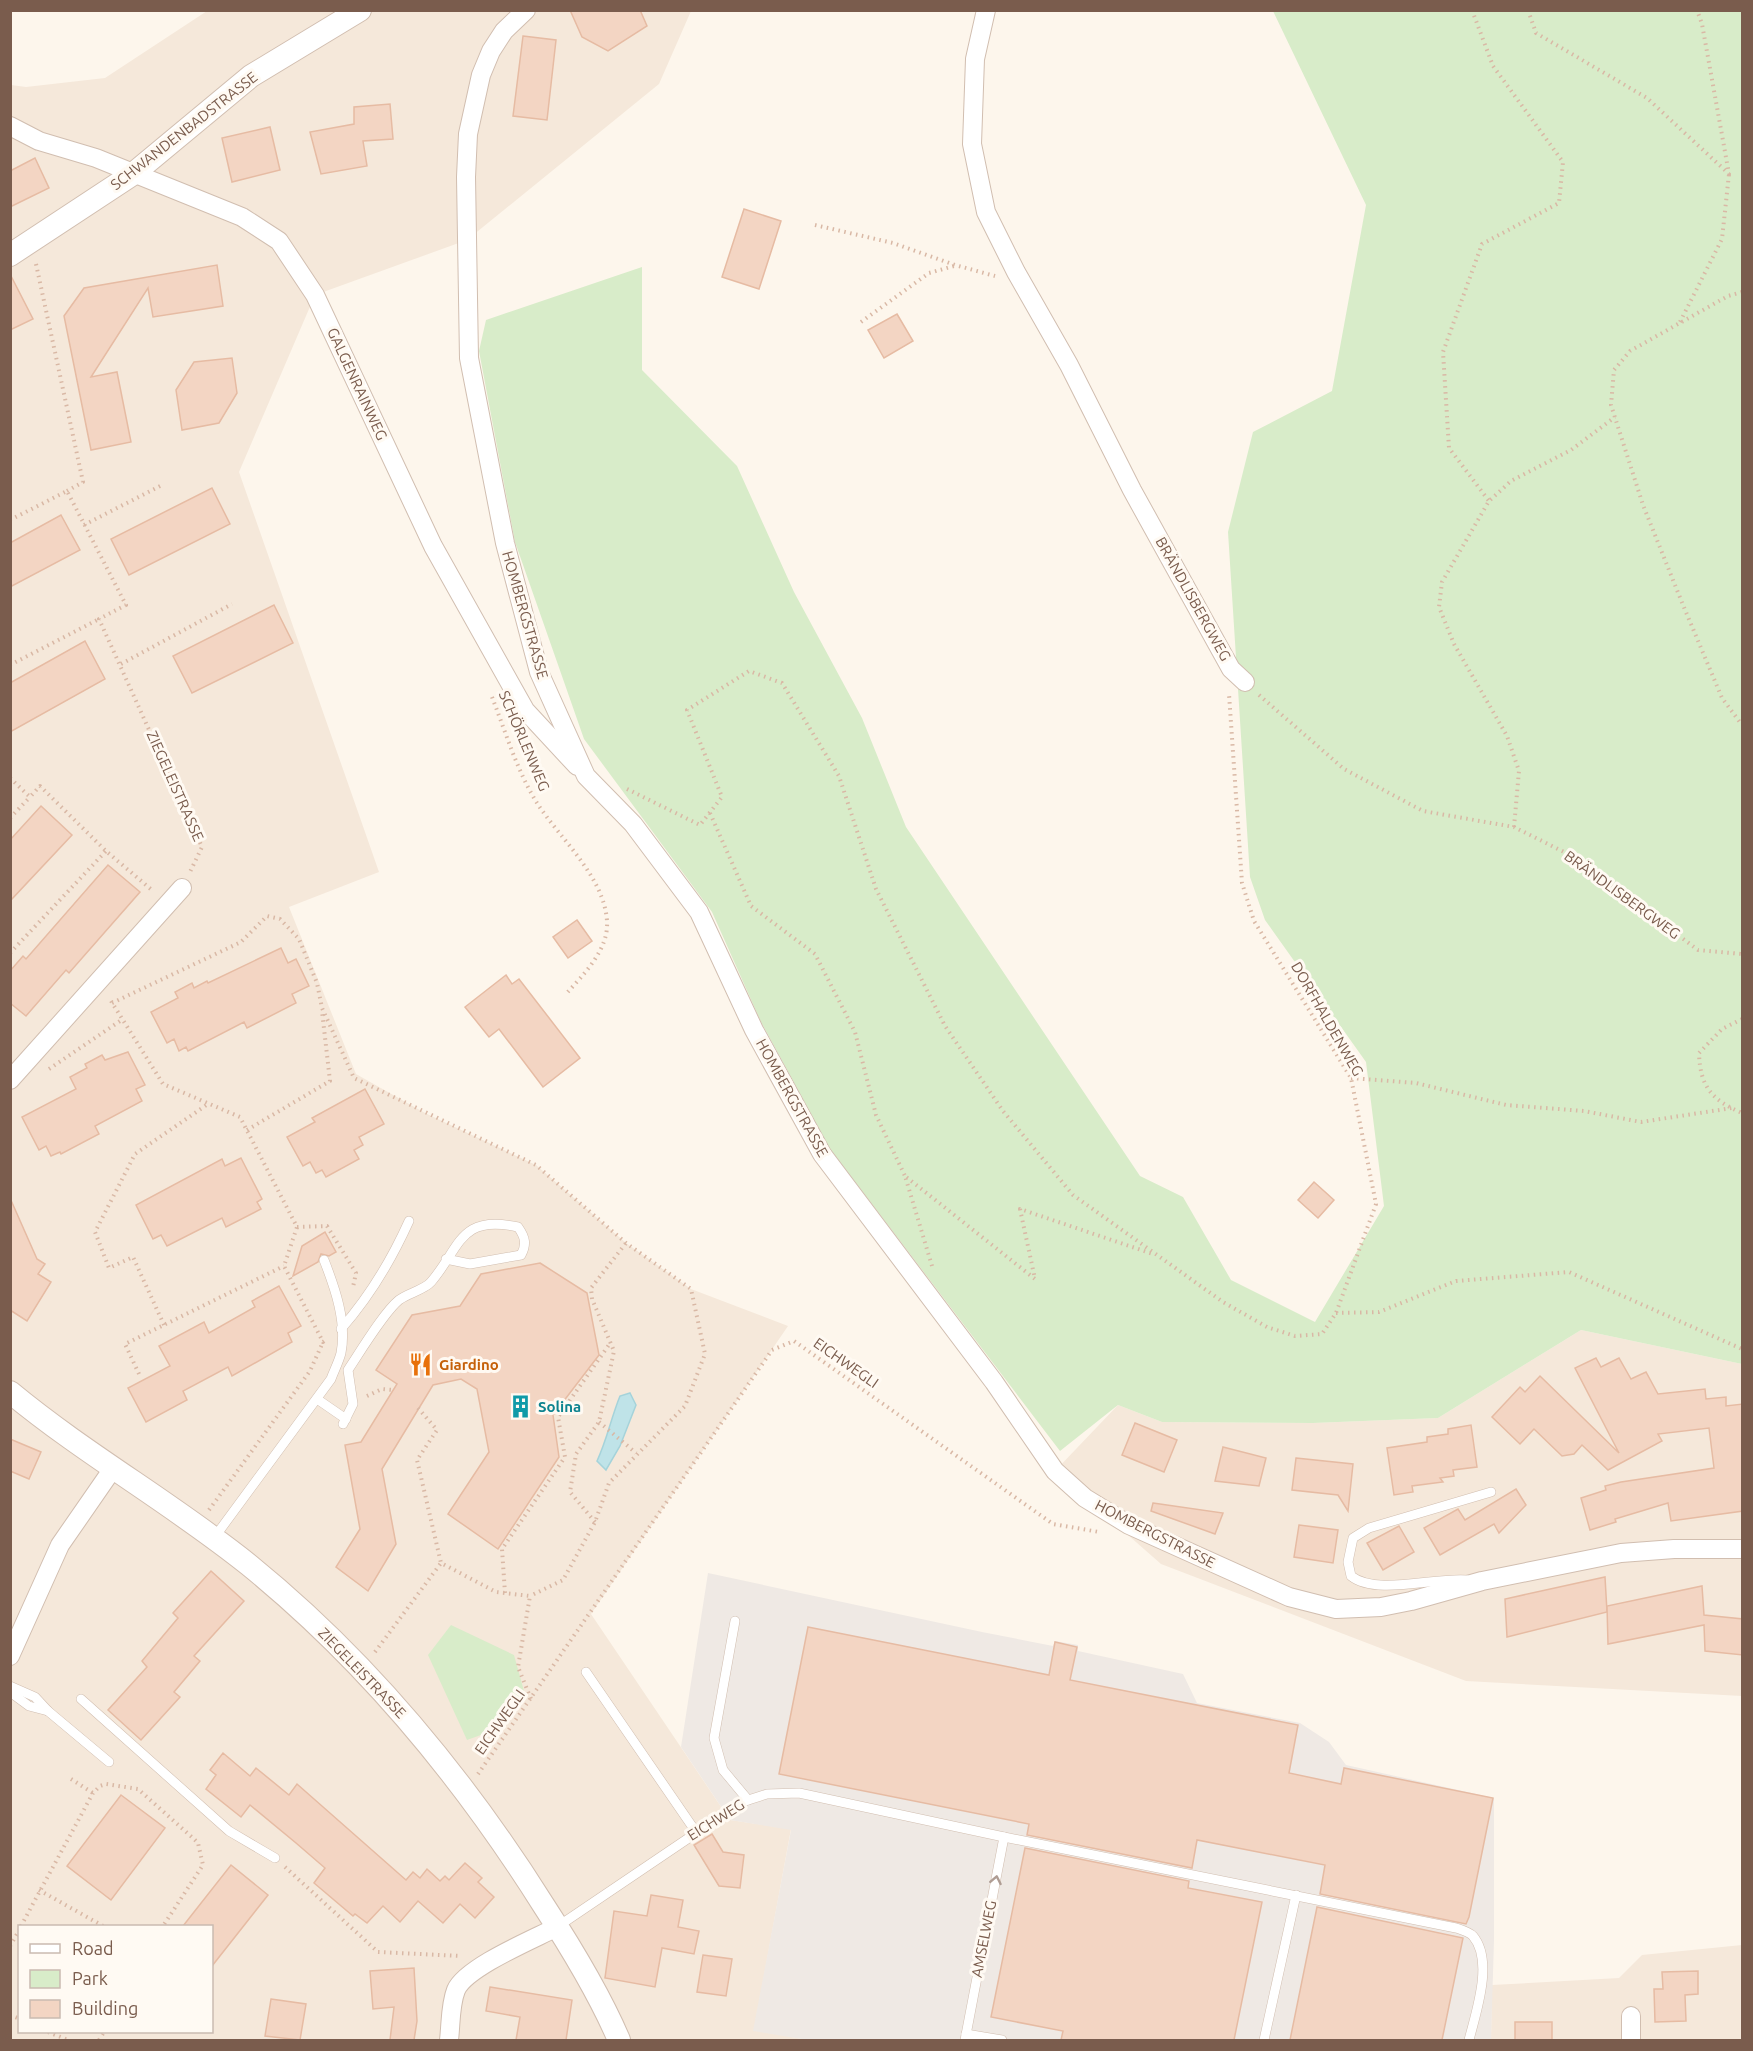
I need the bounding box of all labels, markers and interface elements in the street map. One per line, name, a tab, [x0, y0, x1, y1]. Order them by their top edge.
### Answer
street label: SCHWANDENBADSTRASSE	[107, 68, 260, 193]
street label: GALGENRAINWEG	[324, 325, 391, 443]
street label: BRÄNDLISBERGWEG	[1152, 534, 1235, 664]
street label: HOMBERGSTRASSE	[499, 549, 552, 681]
street label: SCHÖRLENWEG	[496, 688, 553, 794]
street label: ZIEGELEISTRASSE	[144, 728, 207, 844]
street label: BRÄNDLISBERGWEG	[1561, 847, 1683, 942]
street label: DORFHALDENWEG	[1288, 959, 1367, 1079]
street label: HOMBERGSTRASSE	[753, 1036, 832, 1160]
street label: EICHWEGLI	[811, 1334, 882, 1391]
restaurant icon: Giardino	[408, 1352, 434, 1378]
place label: Giardino	[439, 1356, 499, 1373]
building icon: Solina	[507, 1394, 533, 1420]
place label: Solina	[538, 1398, 581, 1415]
street label: HOMBERGSTRASSE	[1092, 1496, 1218, 1571]
street label: ZIEGELEISTRASSE	[315, 1624, 410, 1721]
street label: EICHWEGLI	[471, 1686, 528, 1757]
street label: EICHWEG	[684, 1795, 747, 1844]
one-way arrow	[989, 1875, 1002, 1885]
street label: AMSELWEG	[968, 1899, 999, 1979]
legend	[18, 1925, 213, 2033]
text: Road	[72, 1938, 114, 1958]
text: Park	[72, 1968, 108, 1988]
text: Building	[72, 1998, 138, 2018]

